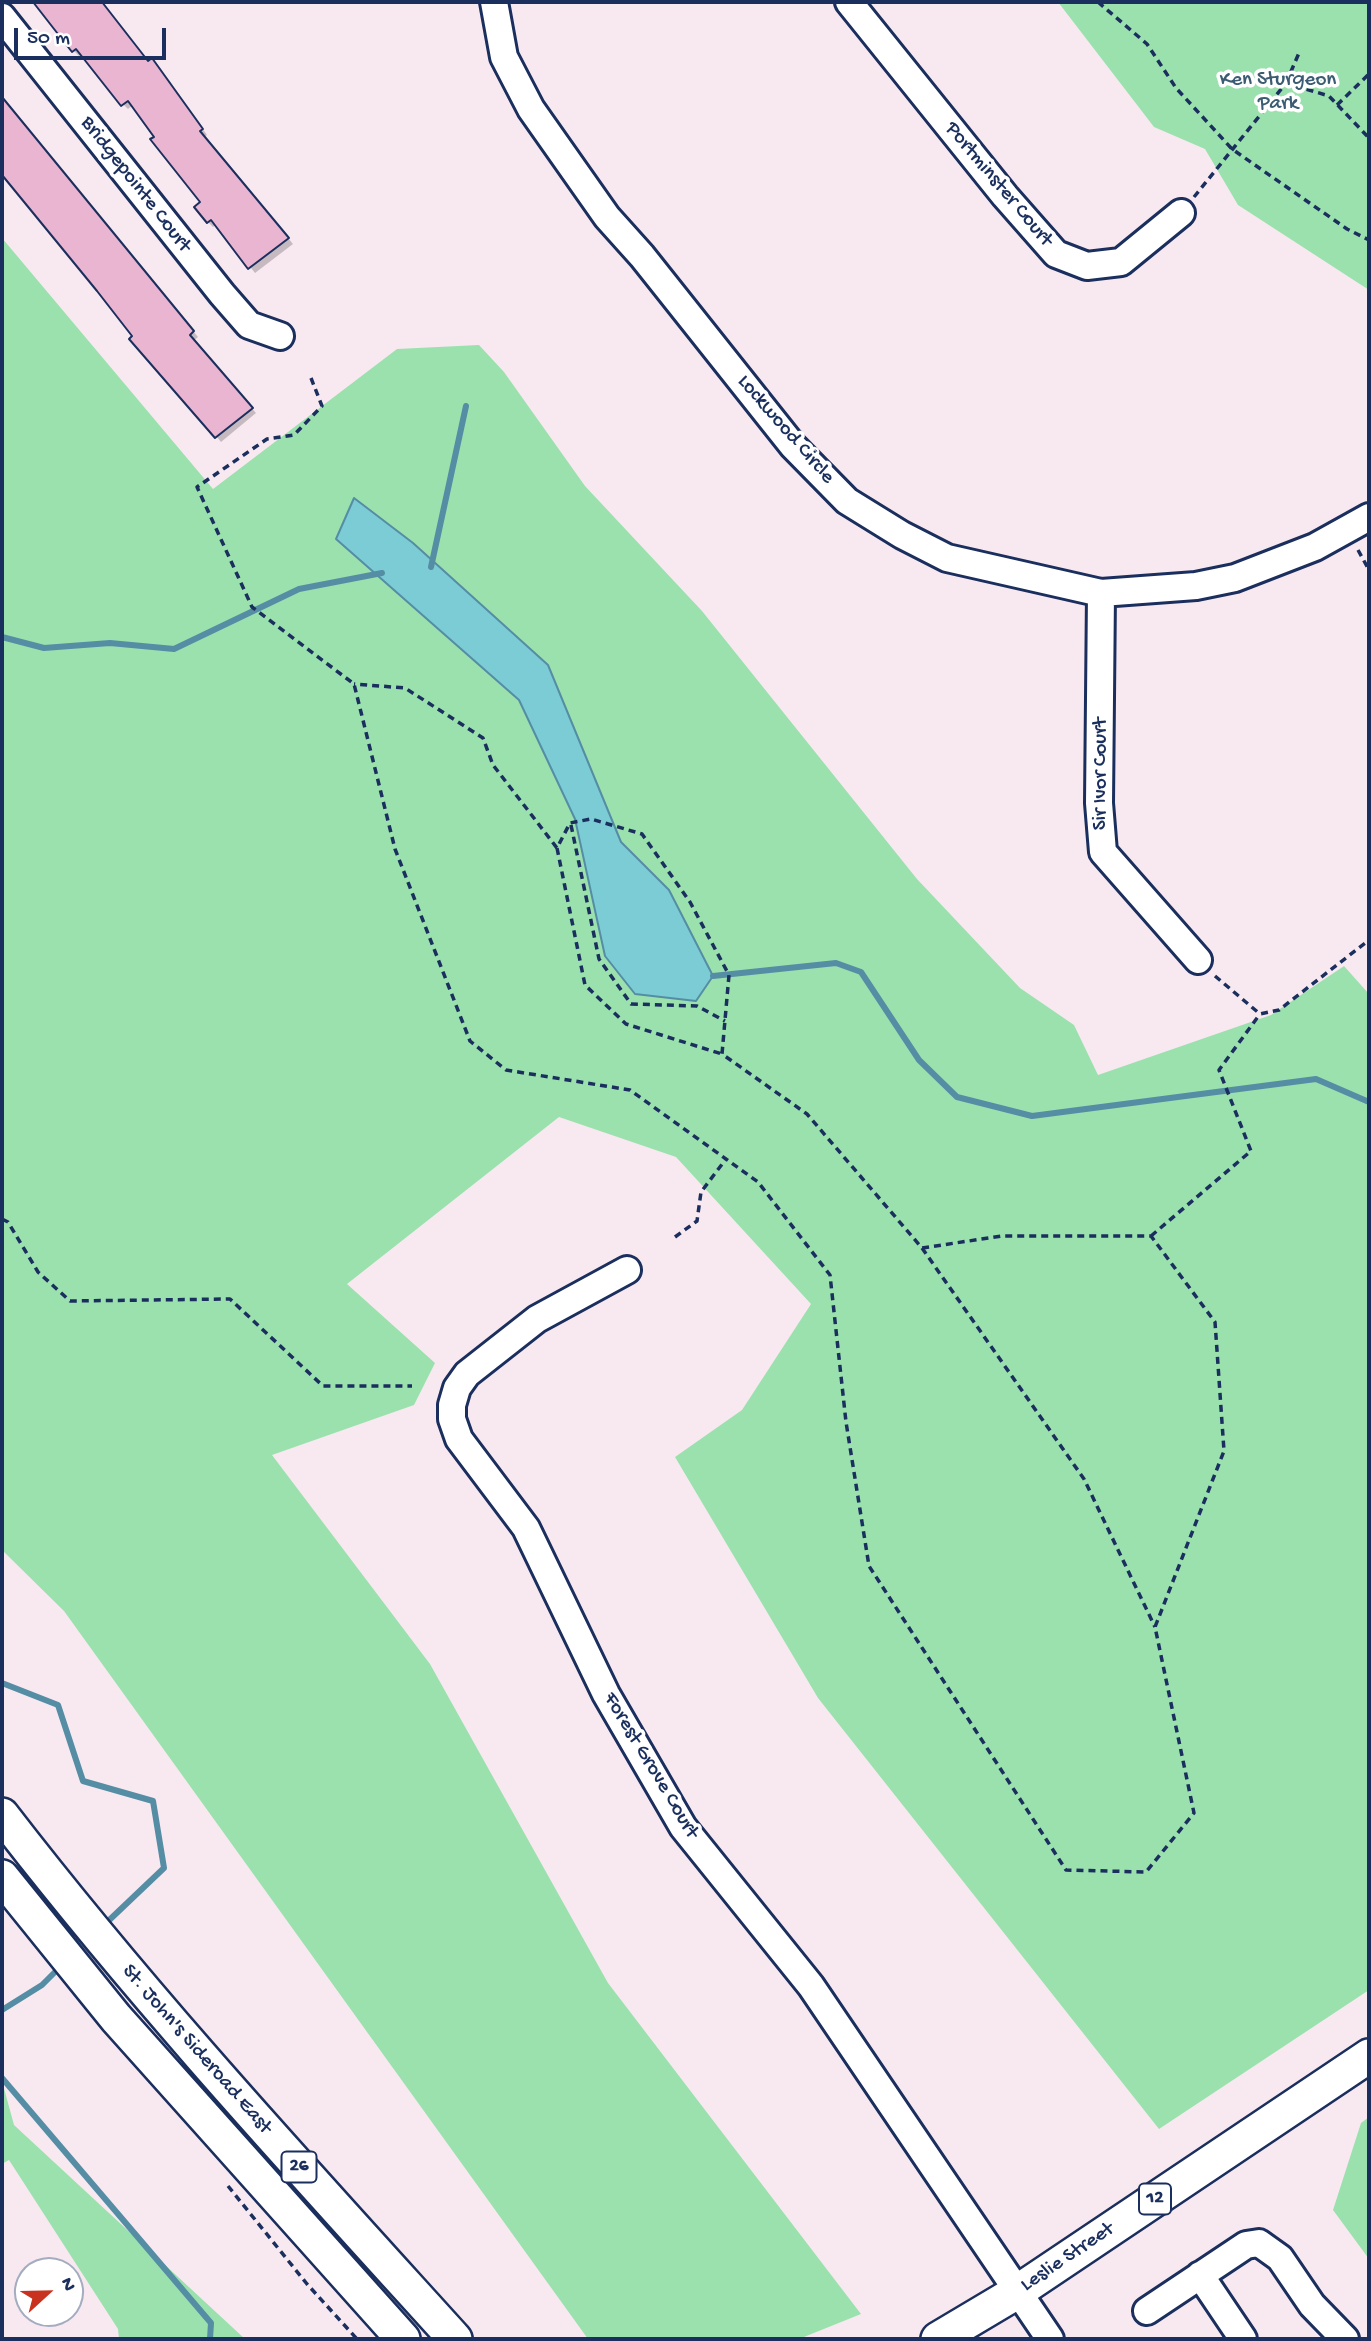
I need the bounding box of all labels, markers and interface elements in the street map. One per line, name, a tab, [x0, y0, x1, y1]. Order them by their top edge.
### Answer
scale bar	[18, 14, 170, 58]
text: 50 m	[27, 27, 70, 52]
park label: Ken Sturgeon Park	[1220, 68, 1336, 118]
street label: Bridgepointe Court	[74, 112, 196, 258]
street label: Portminster Court	[938, 117, 1058, 253]
street label: Lockwood Circle	[731, 370, 839, 490]
street label: Sir Ivor Court	[1089, 718, 1115, 830]
street label: Forest Grove Court	[596, 1688, 704, 1844]
street label: St. John's Sideroad East	[115, 1960, 277, 2140]
road number: 26	[282, 2152, 316, 2182]
road number: 12	[1139, 2184, 1171, 2214]
street label: Leslie Street	[1016, 2218, 1120, 2298]
north arrow	[14, 2257, 84, 2327]
text: N	[54, 2275, 80, 2295]

